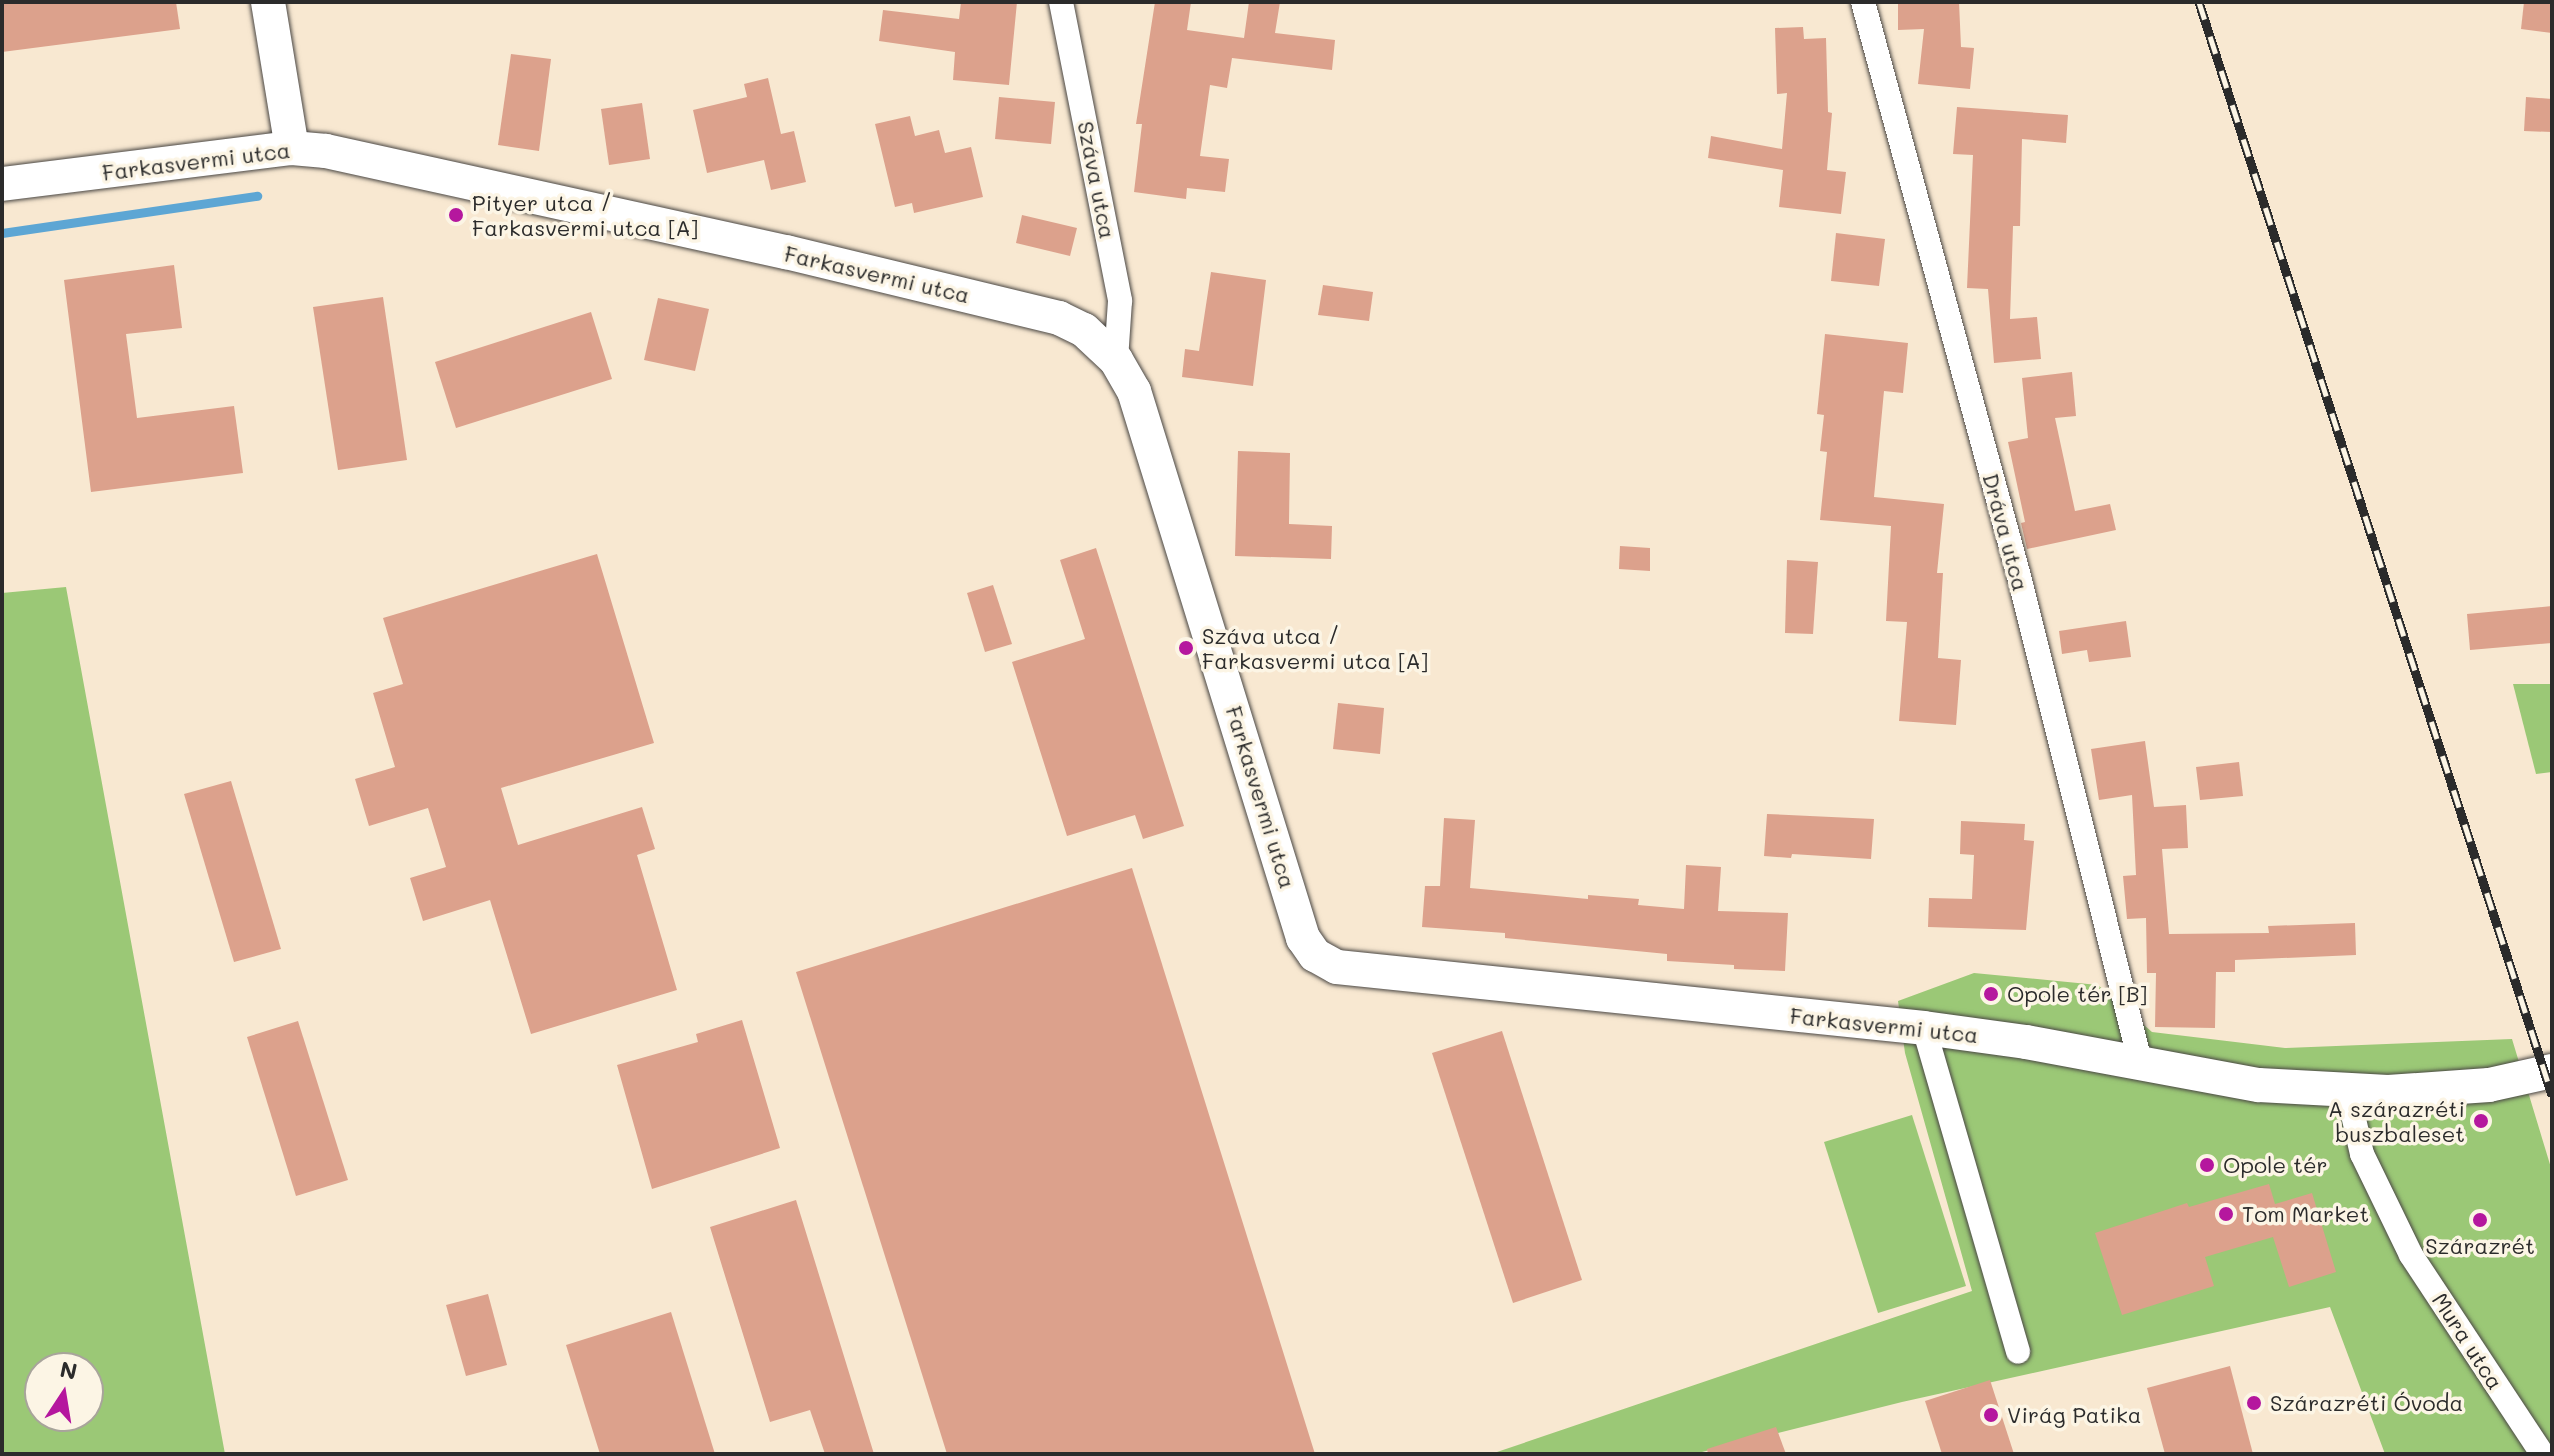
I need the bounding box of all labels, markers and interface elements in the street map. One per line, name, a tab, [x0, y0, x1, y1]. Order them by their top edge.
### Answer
street label: Száva utca	[1073, 119, 1121, 241]
street label: Farkasvermi utca	[101, 136, 291, 186]
place label: Pityer utca / Farkasvermi utca [A]	[472, 189, 698, 240]
marker: Pityer utca / Farkasvermi utca [A]	[447, 206, 465, 224]
street label: Farkasvermi utca	[782, 240, 972, 308]
street label: Dráva utca	[1978, 470, 2034, 594]
place label: Száva utca / Farkasvermi utca [A]	[1202, 622, 1428, 674]
marker: Száva utca / Farkasvermi utca [A]	[1177, 639, 1195, 657]
street label: Farkasvermi utca	[1221, 703, 1301, 891]
place label: Opole tér [B]	[2007, 981, 2147, 1007]
marker: Opole tér [B]	[1982, 985, 2000, 1003]
street label: Farkasvermi utca	[1789, 1002, 1979, 1048]
place label: A szárazréti buszbaleset	[2328, 1095, 2465, 1146]
marker: A szárazréti buszbaleset	[2472, 1112, 2490, 1130]
place label: Opole tér	[2223, 1152, 2328, 1178]
marker: Opole tér	[2198, 1156, 2216, 1174]
place label: Tom Market	[2242, 1201, 2369, 1227]
marker: Tom Market	[2217, 1205, 2235, 1223]
marker: Szárazrét	[2471, 1211, 2489, 1229]
place label: Szárazrét	[2425, 1233, 2535, 1259]
street label: Mura utca	[2427, 1288, 2509, 1394]
north arrow	[24, 1352, 104, 1432]
text: N	[57, 1354, 80, 1386]
place label: Szárazréti Óvoda	[2270, 1390, 2463, 1416]
marker: Szárazréti Óvoda	[2245, 1394, 2263, 1412]
place label: Virág Patika	[2007, 1402, 2141, 1428]
marker: Virág Patika	[1982, 1406, 2000, 1424]

